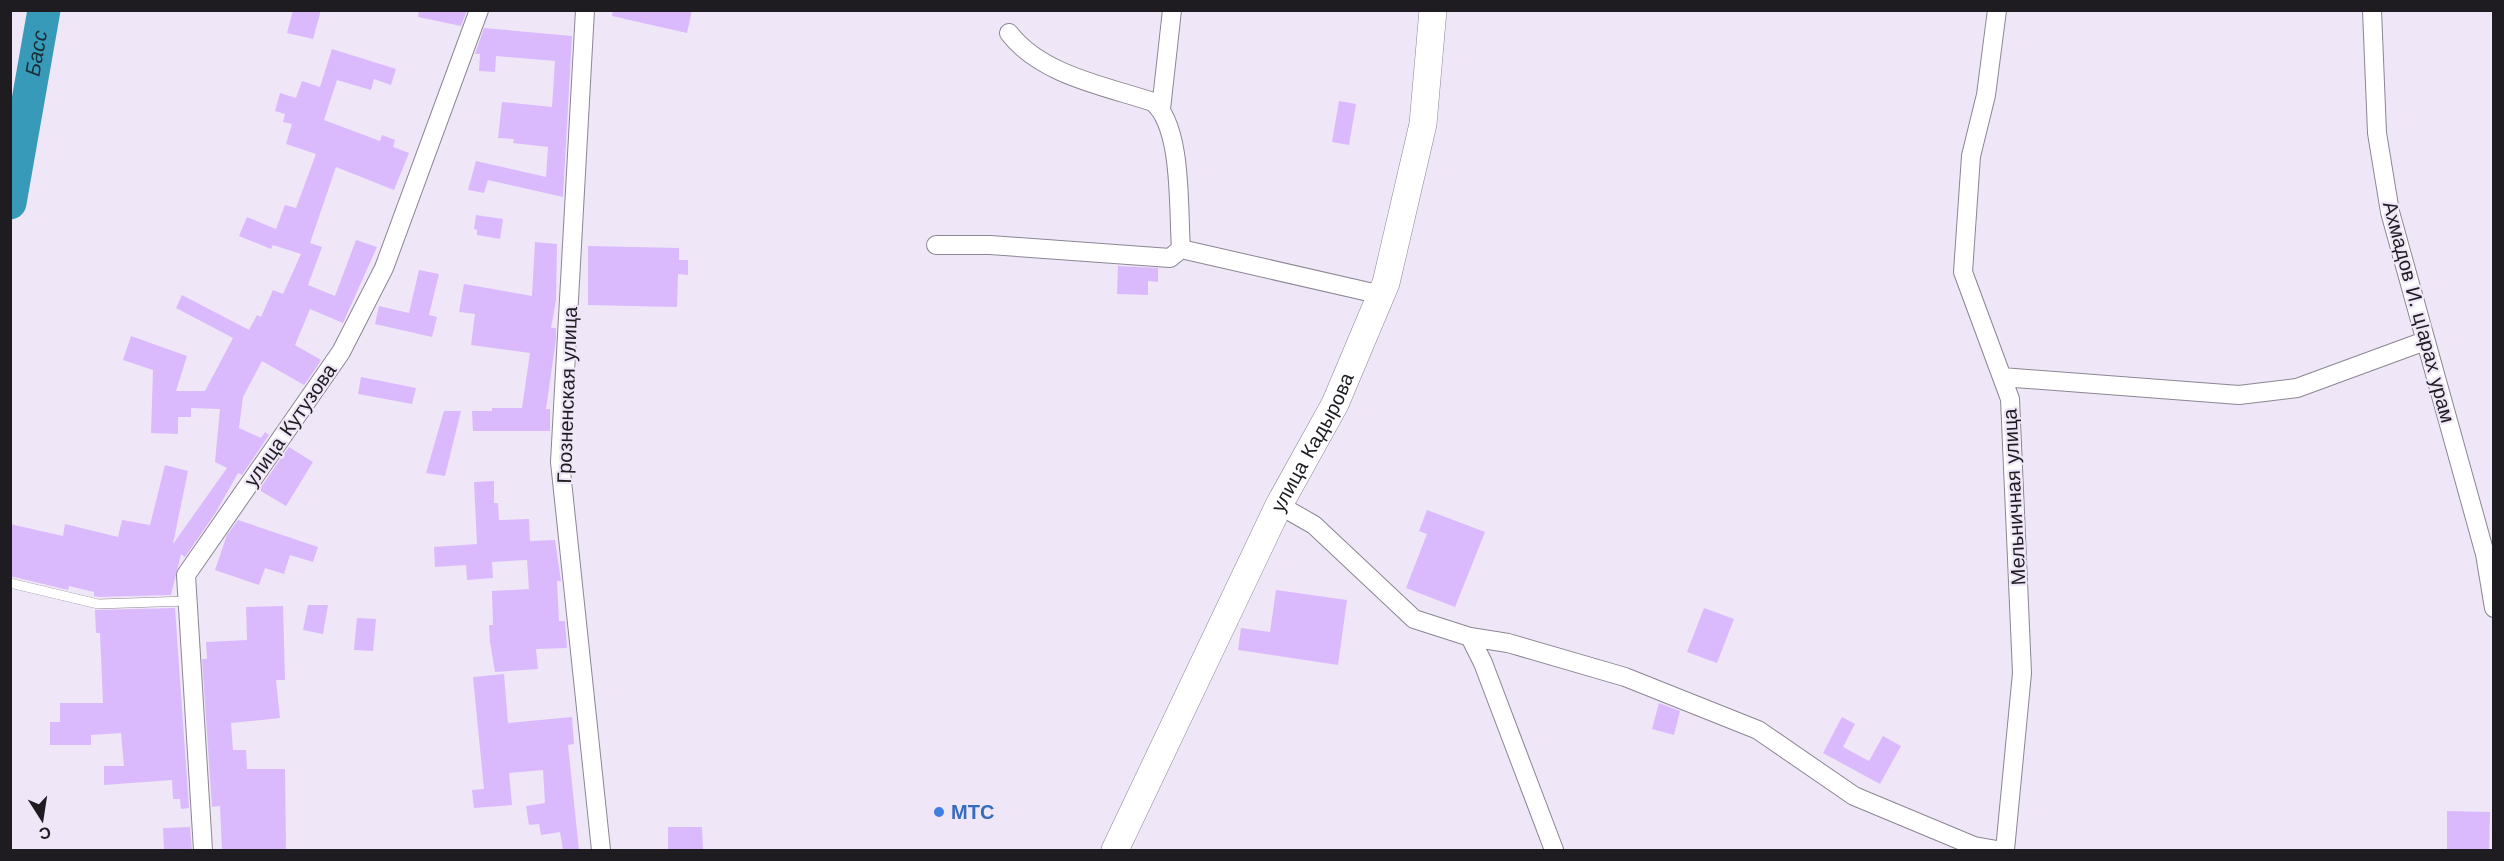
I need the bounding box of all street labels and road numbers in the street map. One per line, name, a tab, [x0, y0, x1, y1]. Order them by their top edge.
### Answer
street label: Ахмадов И. цIарах урам	[2378, 199, 2460, 425]
street label: Грозненская улица	[552, 305, 582, 484]
street label: улица Кутузова	[239, 358, 342, 491]
street label: улица Кадырова	[1265, 368, 1359, 516]
street label: Мельничная улица	[1997, 407, 2031, 586]

